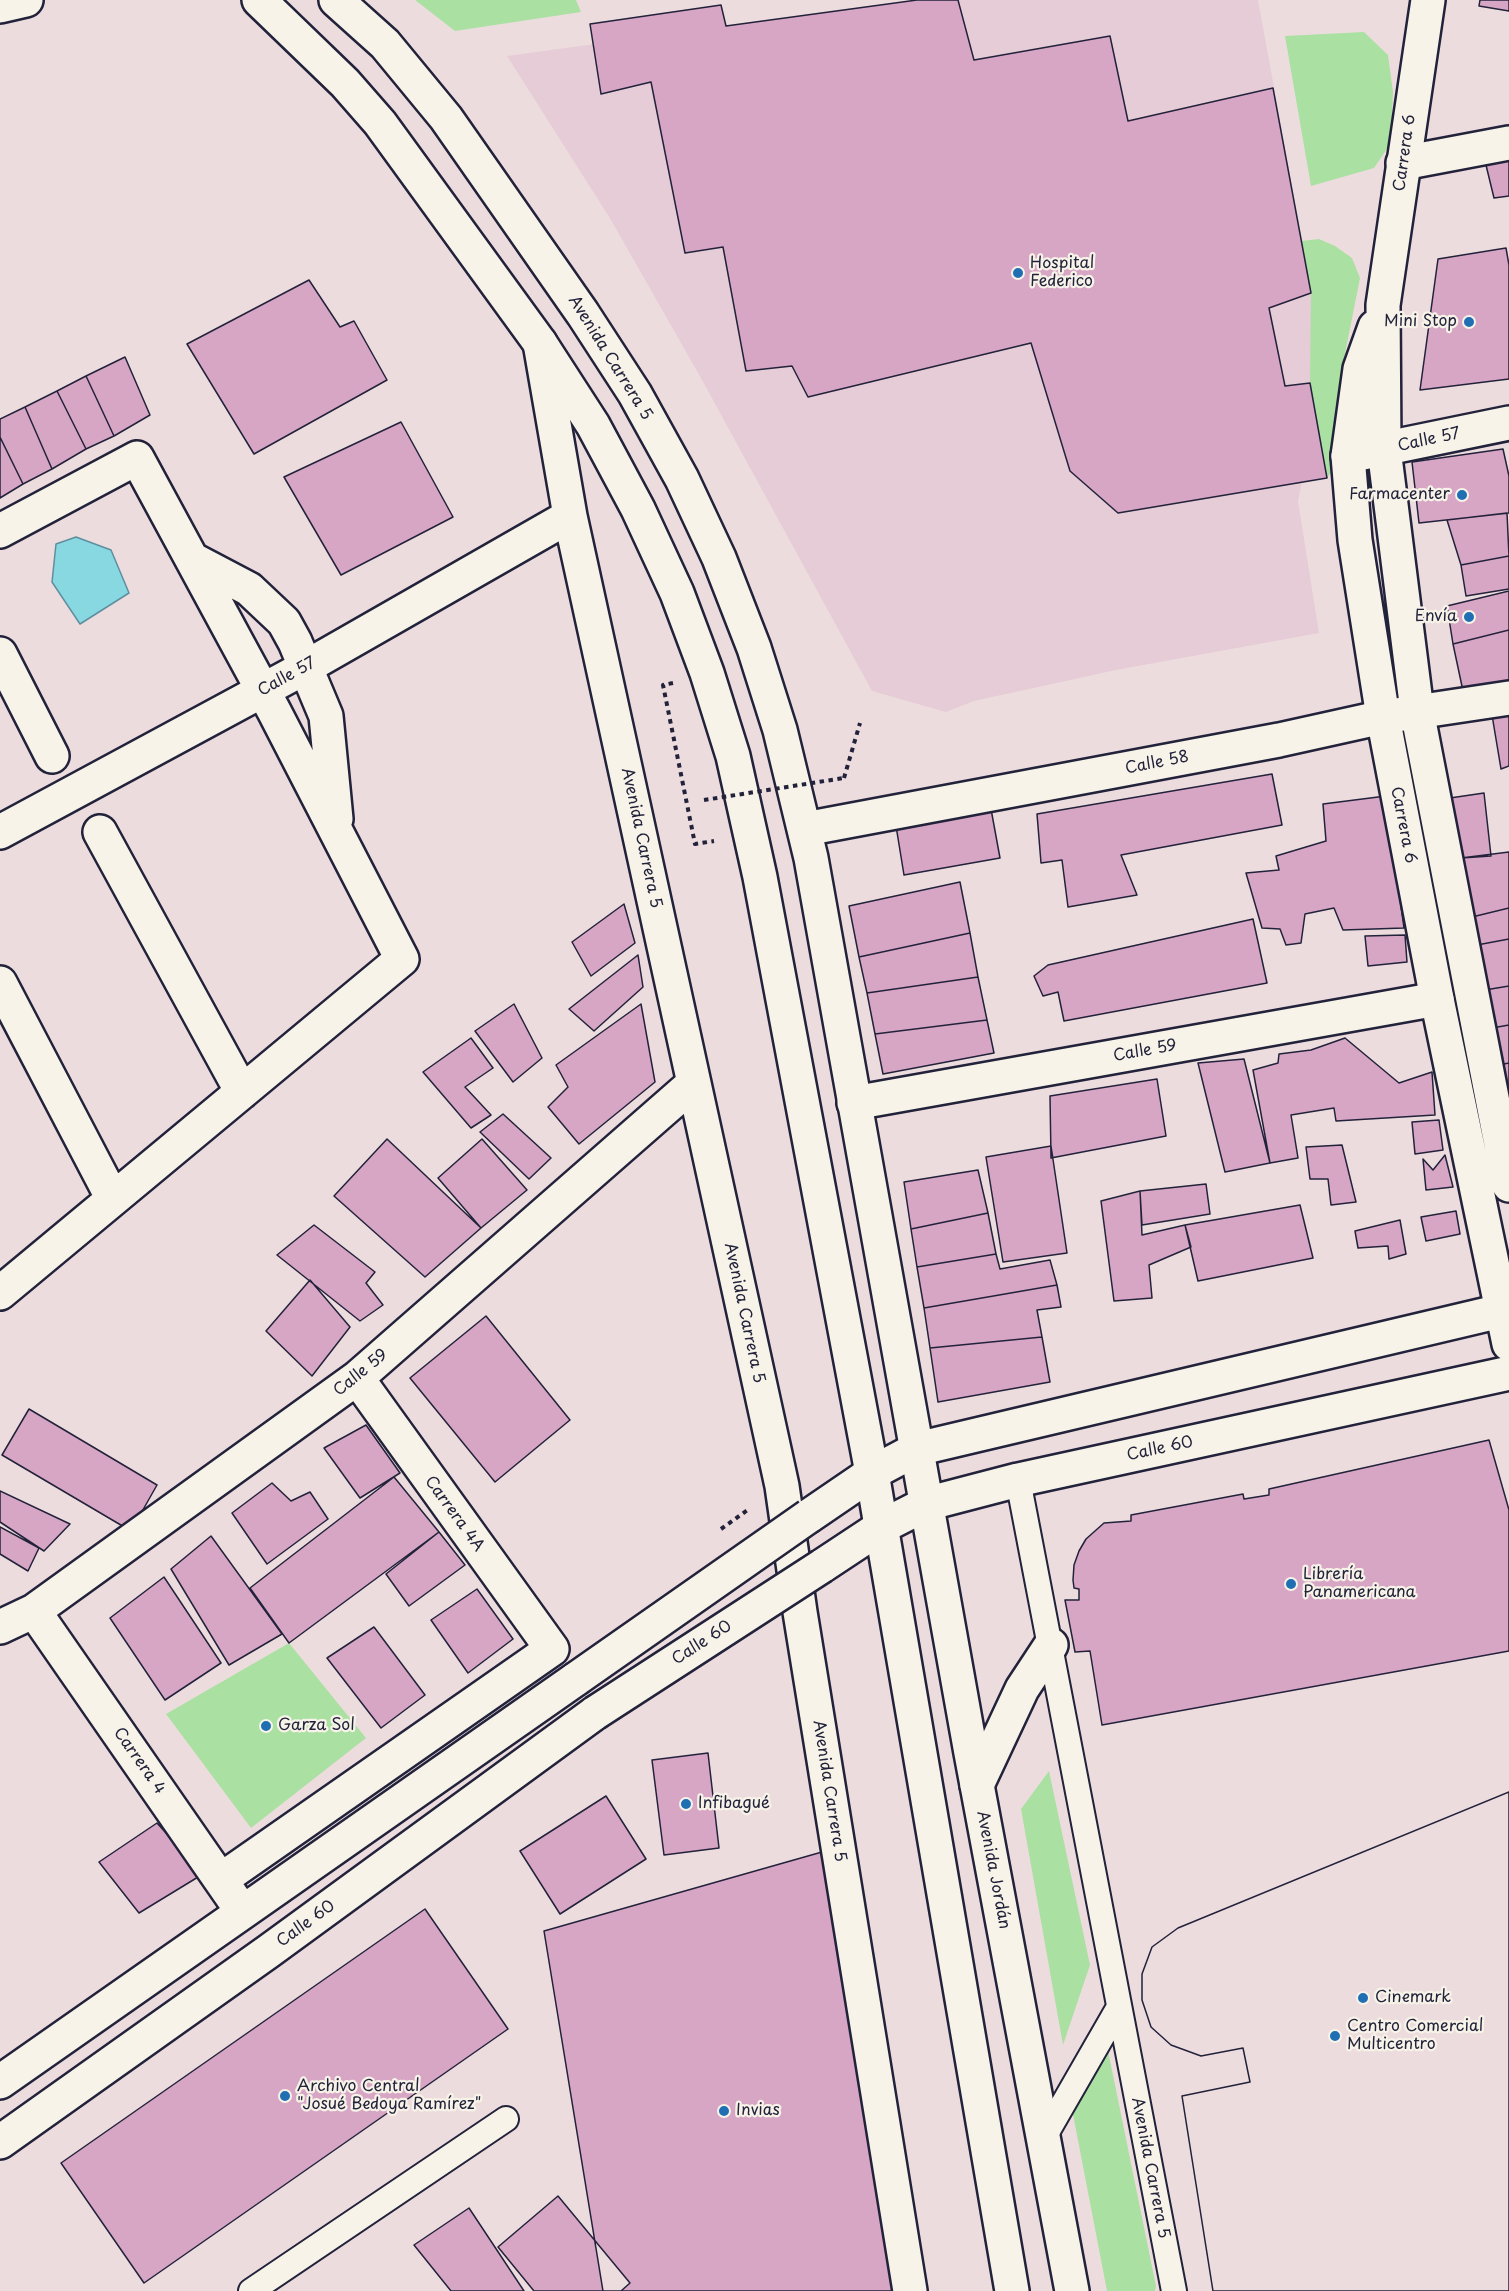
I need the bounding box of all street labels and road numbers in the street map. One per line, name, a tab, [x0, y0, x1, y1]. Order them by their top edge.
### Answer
street label: Carrera 6	[1390, 113, 1420, 193]
street label: Avenida Carrera 5	[564, 292, 656, 424]
street label: Calle 57	[1396, 424, 1462, 456]
street label: Calle 57	[255, 653, 319, 701]
street label: Calle 58	[1124, 747, 1190, 779]
street label: Avenida Carrera 5	[617, 766, 665, 910]
street label: Carrera 6	[1386, 785, 1420, 865]
street label: Calle 59	[1112, 1036, 1178, 1066]
street label: Avenida Carrera 5	[720, 1241, 768, 1385]
street label: Calle 59	[330, 1345, 392, 1401]
street label: Calle 60	[1125, 1433, 1195, 1465]
street label: Carrera 4A	[420, 1473, 488, 1555]
street label: Calle 60	[669, 1617, 735, 1669]
street label: Avenida Carrera 5	[808, 1719, 850, 1863]
street label: Carrera 4	[109, 1724, 169, 1798]
street label: Avenida Jordán	[972, 1809, 1014, 1931]
street label: Calle 60	[273, 1897, 339, 1951]
street label: Avenida Carrera 5	[1127, 2096, 1173, 2240]

